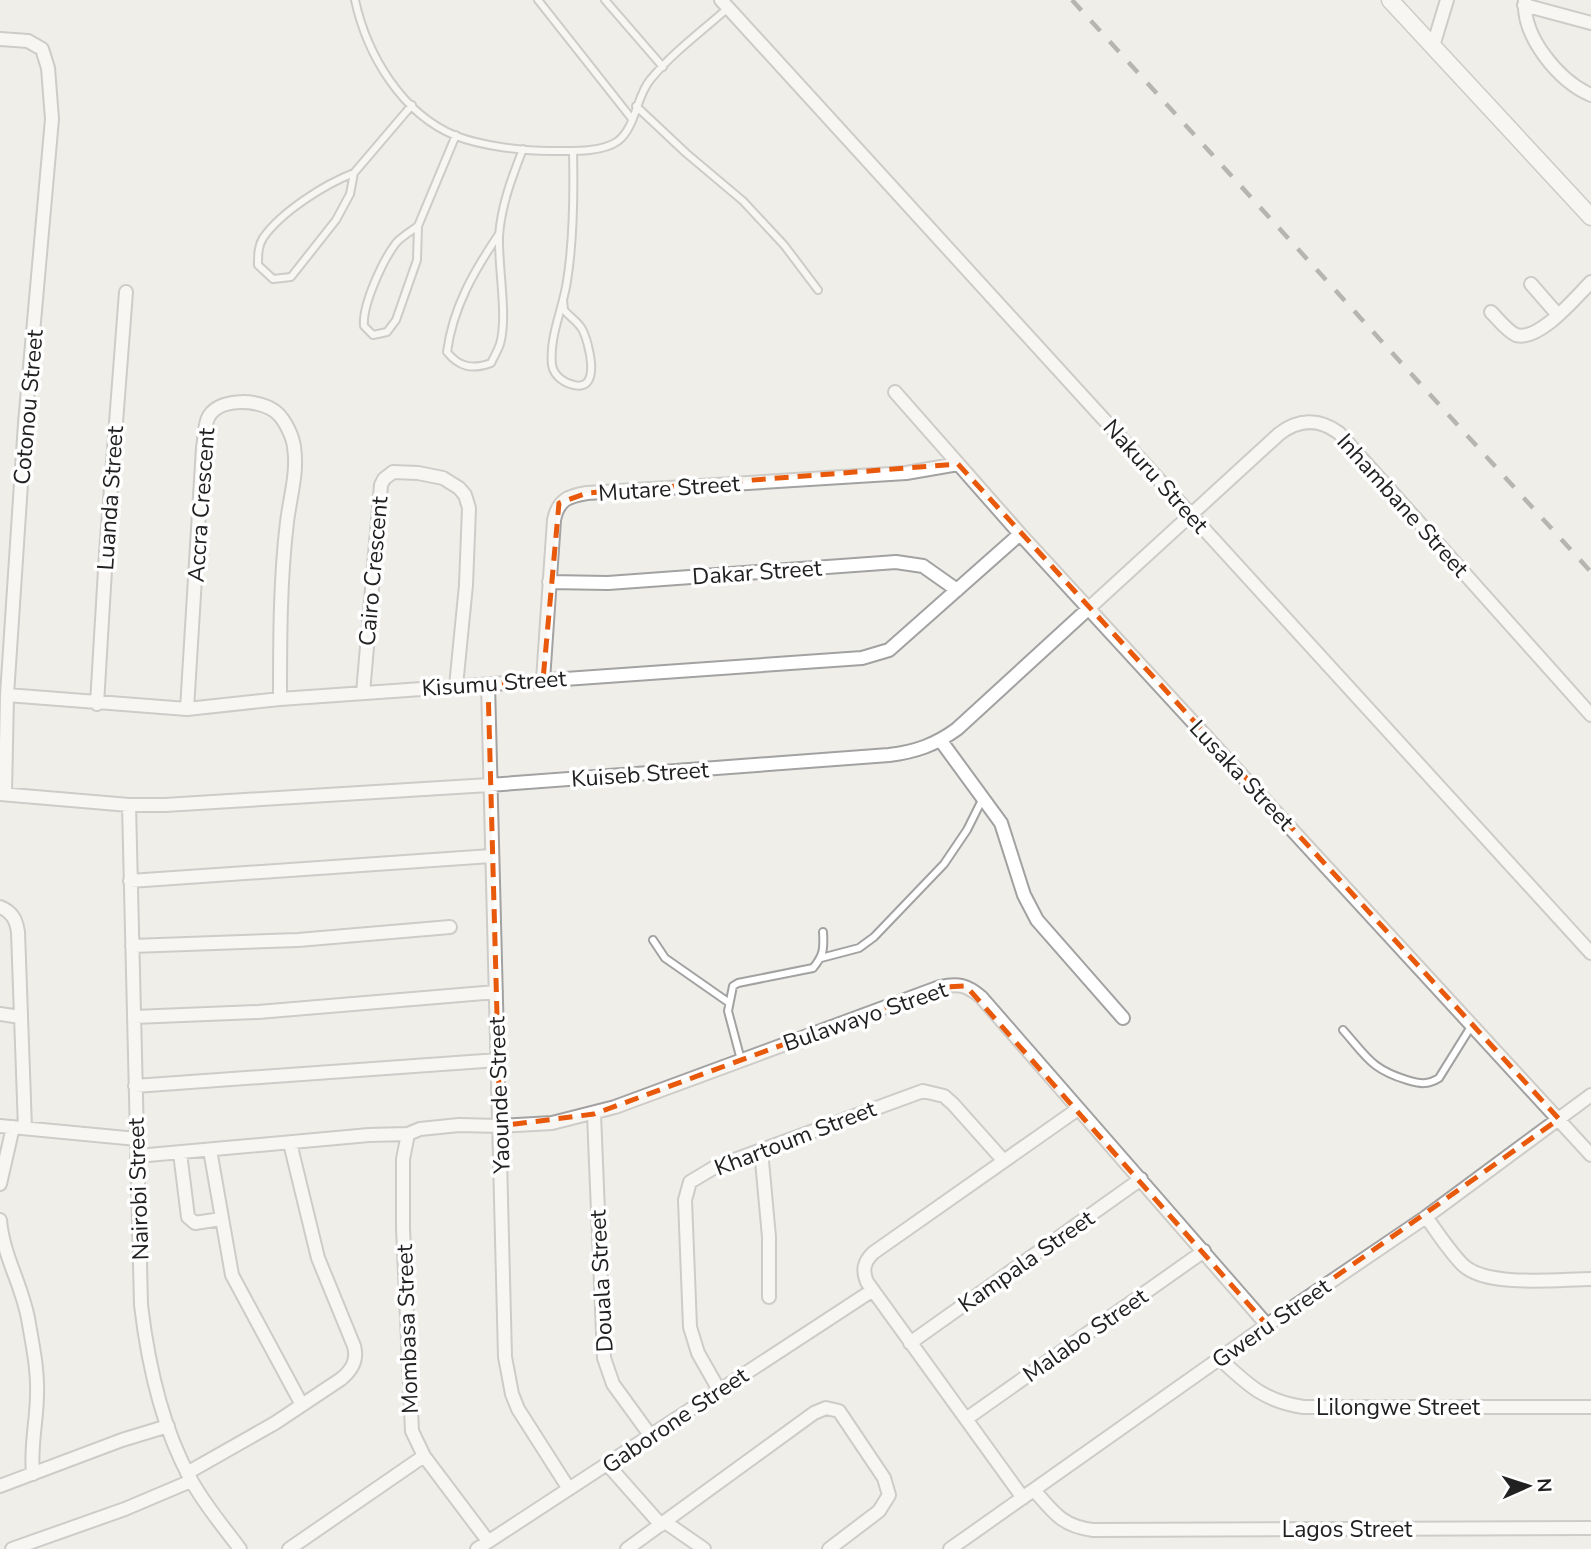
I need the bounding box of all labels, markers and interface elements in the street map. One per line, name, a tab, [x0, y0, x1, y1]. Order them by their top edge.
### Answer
street label: Cotonou Street	[6, 327, 51, 486]
street label: Nakuru Street	[1096, 413, 1216, 541]
street label: Luanda Street	[90, 424, 131, 571]
street label: Accra Crescent	[181, 426, 222, 583]
street label: Inhambane Street	[1330, 427, 1476, 585]
street label: Mutare Street	[597, 468, 742, 509]
street label: Cairo Crescent	[352, 494, 396, 647]
street label: Dakar Street	[691, 552, 824, 592]
street label: Kisumu Street	[421, 663, 568, 704]
street label: Lusaka Street	[1182, 713, 1302, 838]
street label: Kuiseb Street	[570, 754, 711, 795]
street label: Bulawayo Street	[779, 974, 952, 1059]
street label: Yaounde Street	[481, 1015, 518, 1175]
street label: Khartoum Street	[710, 1093, 881, 1183]
street label: Nairobi Street	[120, 1116, 156, 1261]
street label: Kampala Street	[952, 1202, 1101, 1320]
street label: Douala Street	[582, 1208, 621, 1353]
street label: Mombasa Street	[389, 1243, 426, 1414]
street label: Gweru Street	[1206, 1271, 1337, 1376]
street label: Malabo Street	[1017, 1280, 1155, 1390]
street label: Gaborone Street	[596, 1360, 755, 1481]
street label: Lilongwe Street	[1316, 1392, 1481, 1423]
north arrow	[1493, 1451, 1563, 1521]
text: N	[1531, 1477, 1557, 1493]
street label: Lagos Street	[1282, 1514, 1413, 1545]

